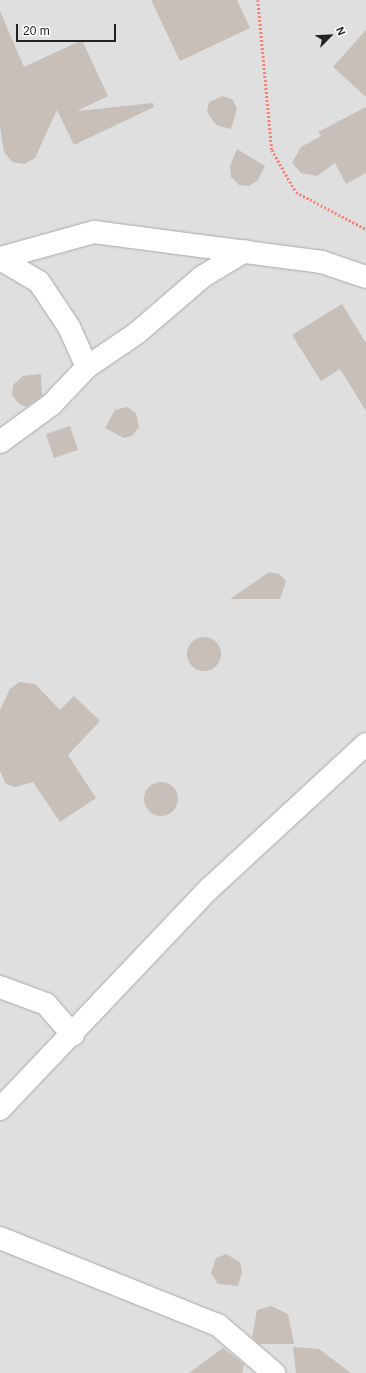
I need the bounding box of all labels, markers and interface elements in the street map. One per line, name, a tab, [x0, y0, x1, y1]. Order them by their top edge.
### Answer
scale bar	[18, 16, 118, 42]
north arrow	[310, 16, 350, 56]
text: 20 m	[23, 24, 50, 38]
text: N	[334, 25, 348, 37]

